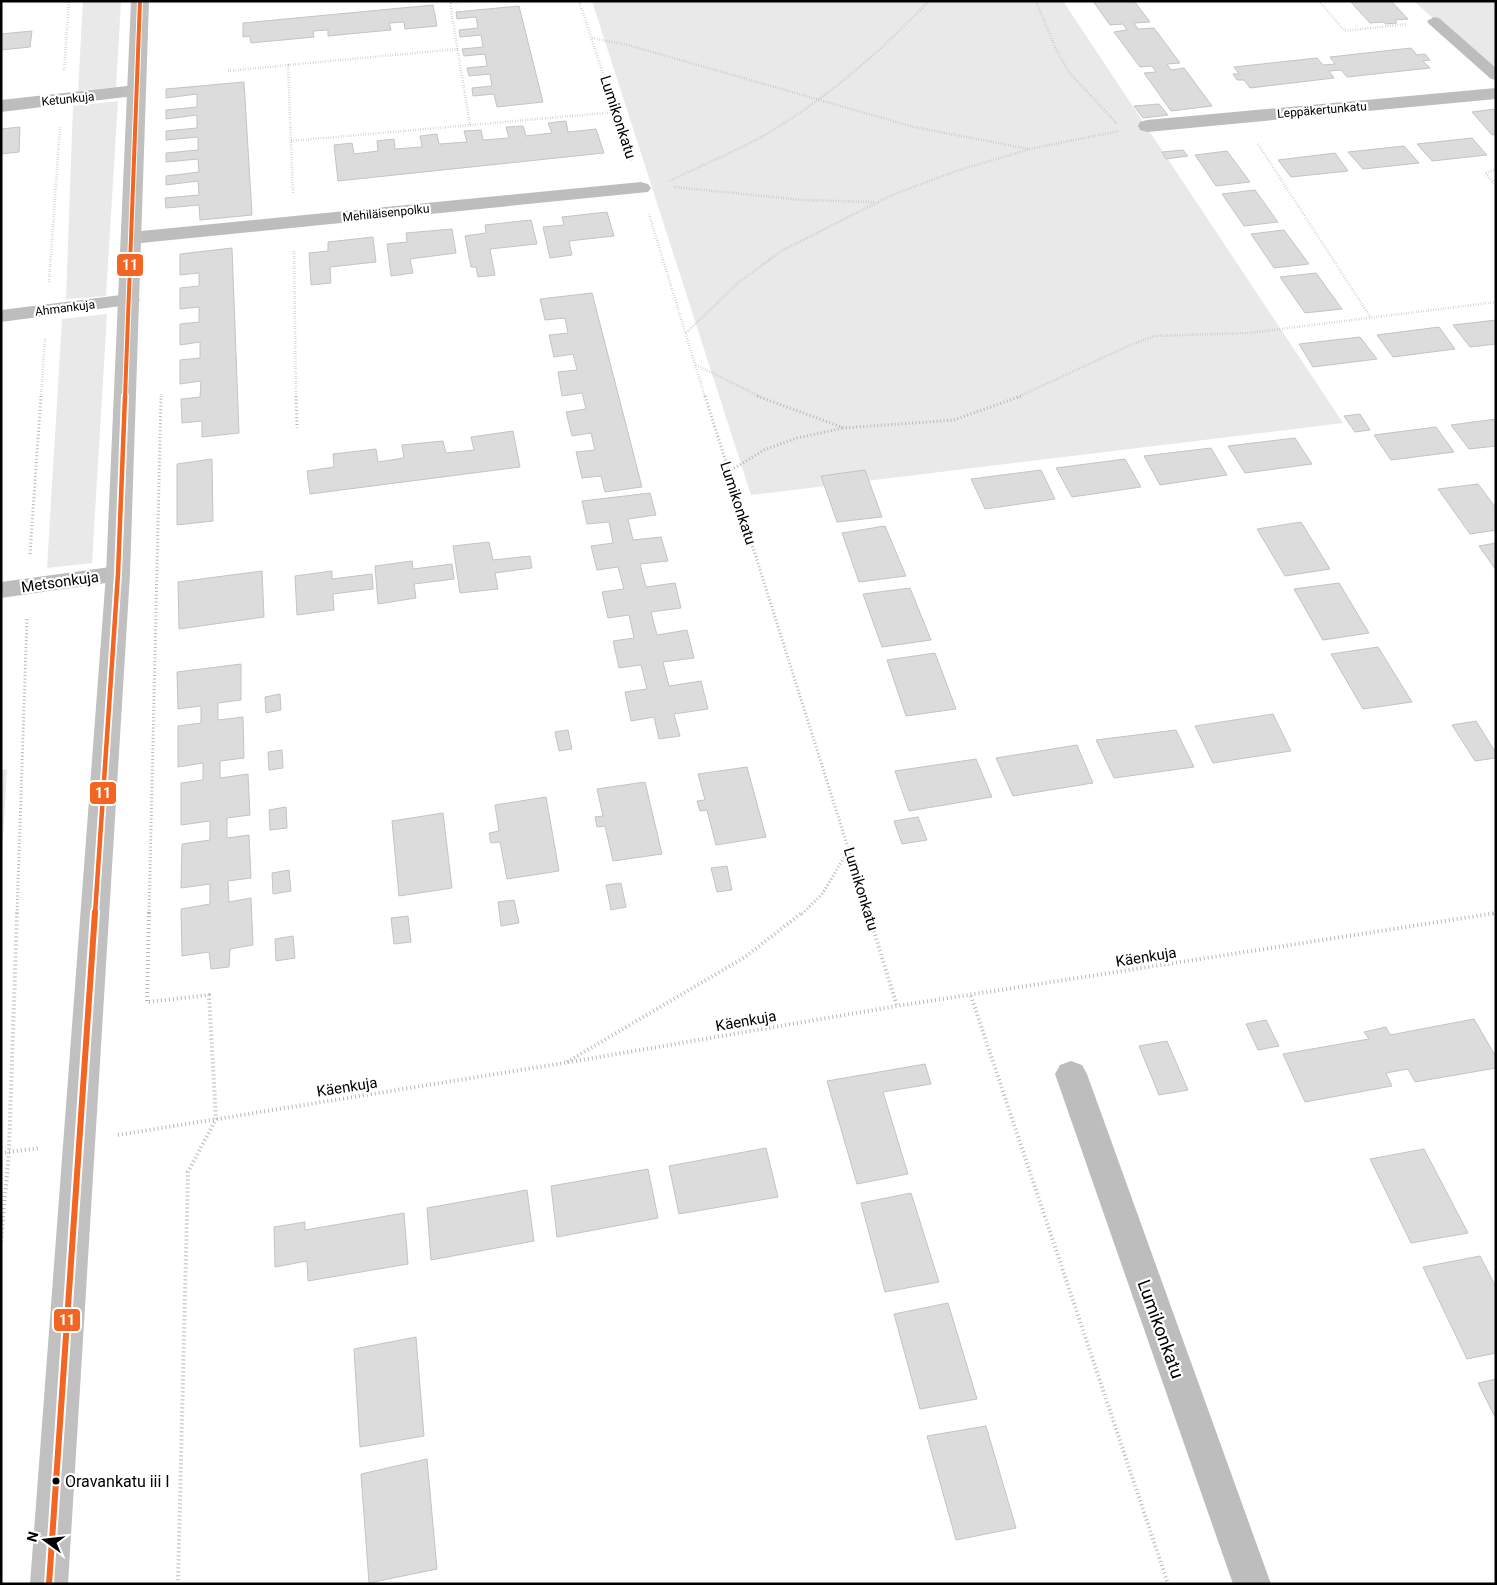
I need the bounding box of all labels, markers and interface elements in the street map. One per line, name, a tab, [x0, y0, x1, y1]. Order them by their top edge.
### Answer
street label: Lumikonkatu	[596, 73, 640, 161]
street label: Ketunkuja	[41, 89, 95, 109]
street label: Leppäkertunkatu	[1277, 99, 1367, 121]
street label: Mehiläisenpolku	[342, 201, 430, 225]
line badge: 11	[116, 253, 144, 277]
text: 11	[122, 257, 138, 273]
street label: Ahmankuja	[34, 297, 96, 319]
street label: Lumikonkatu	[716, 459, 760, 547]
street label: Metsonkuja	[20, 568, 100, 596]
line badge: 11	[89, 781, 117, 805]
text: 11	[95, 785, 111, 801]
street label: Lumikonkatu	[840, 845, 882, 933]
street label: Käenkuja	[1114, 943, 1178, 971]
street label: Käenkuja	[714, 1007, 778, 1035]
street label: Käenkuja	[315, 1073, 379, 1101]
street label: Lumikonkatu	[1133, 1277, 1189, 1381]
line badge: 11	[53, 1308, 81, 1332]
text: 11	[59, 1312, 75, 1328]
place label: Oravankatu iii I	[65, 1472, 170, 1491]
marker: Oravankatu iii I	[51, 1476, 61, 1486]
north arrow	[20, 1515, 70, 1565]
text: N	[23, 1530, 41, 1543]

